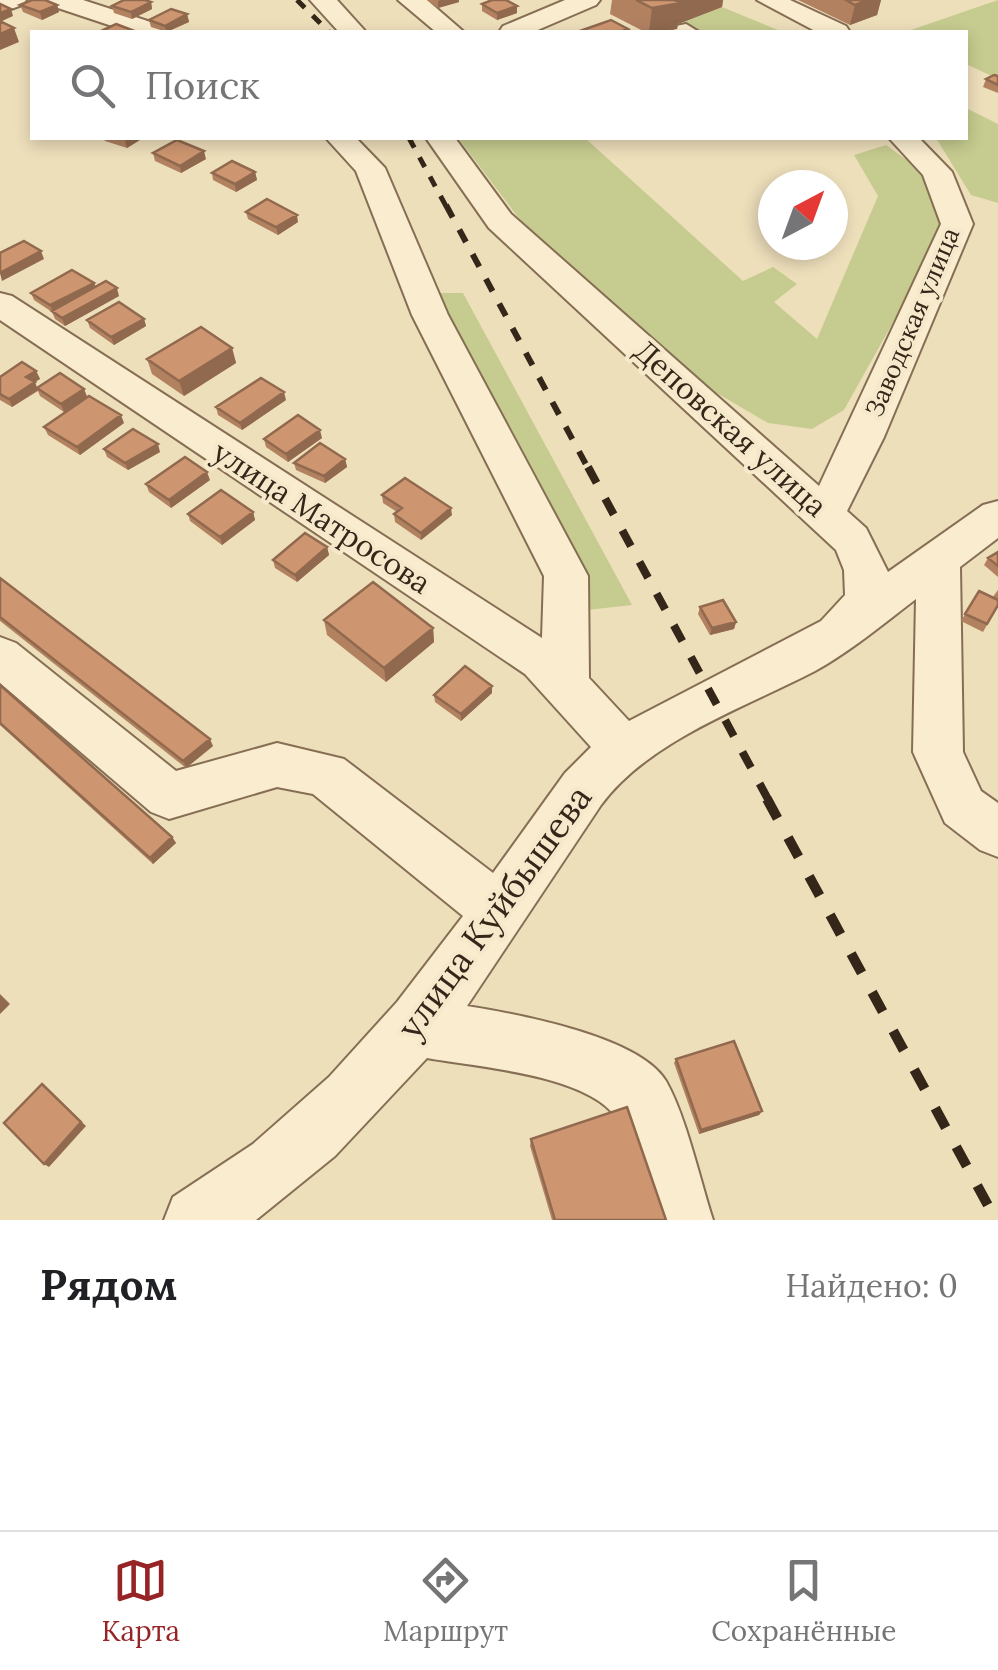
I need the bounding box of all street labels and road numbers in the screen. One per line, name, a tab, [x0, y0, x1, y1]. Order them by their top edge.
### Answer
street label: Заводская улица	[858, 223, 966, 421]
street label: Деповская улица	[626, 331, 835, 525]
street label: улица Матросова	[205, 432, 438, 602]
street label: улица Куйбышева	[387, 776, 601, 1048]

